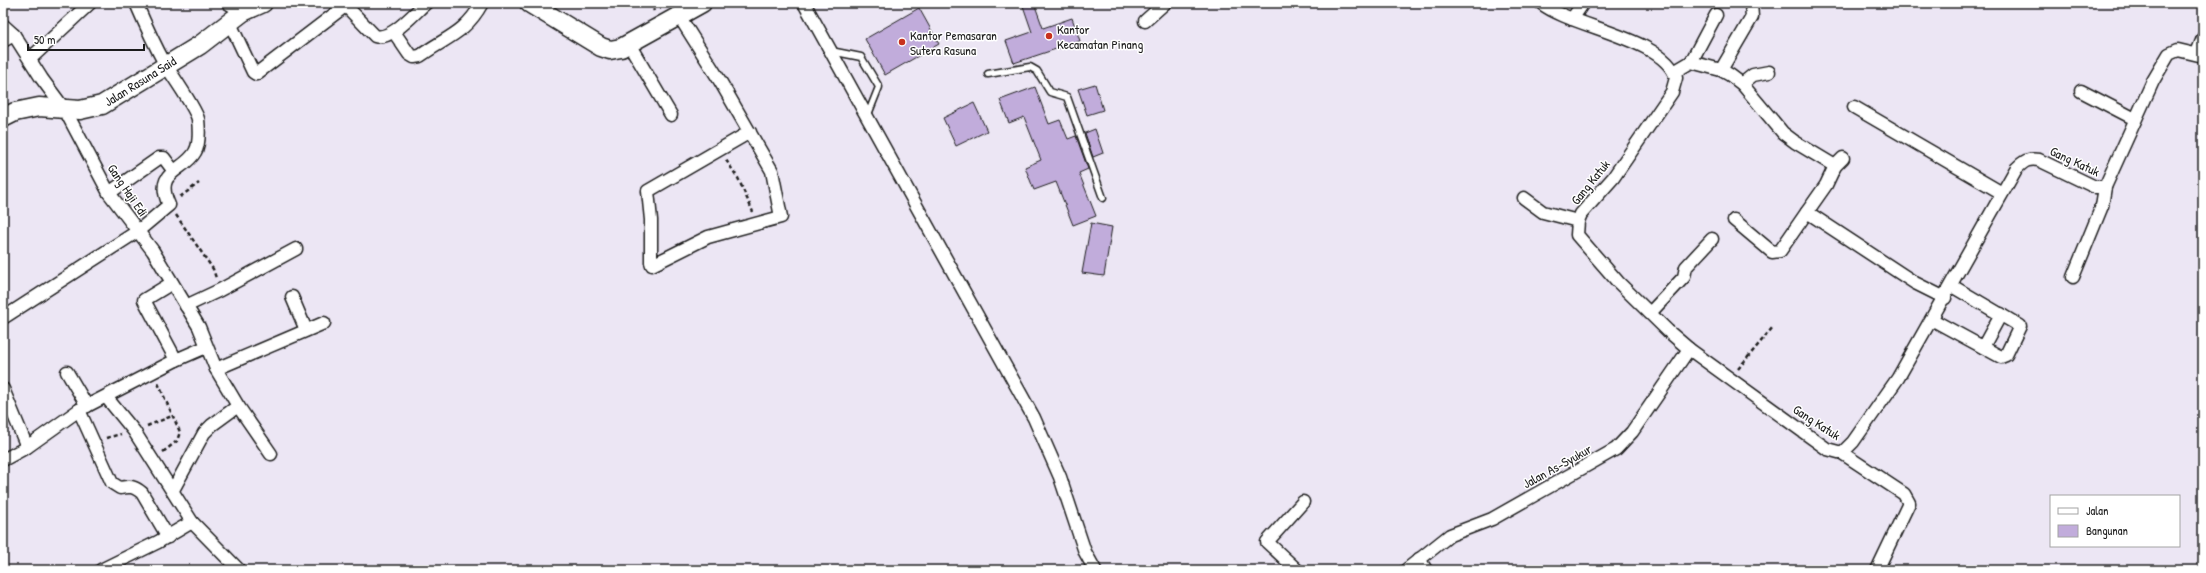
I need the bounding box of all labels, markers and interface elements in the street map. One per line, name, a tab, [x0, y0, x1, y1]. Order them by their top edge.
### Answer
place label: Kantor Kecamatan Pinang	[1057, 20, 1143, 53]
scale bar	[28, 26, 144, 52]
place label: Kantor Pemasaran Sutera Rasuna	[910, 26, 997, 59]
text: 50 m	[34, 31, 55, 48]
marker: Kantor Kecamatan Pinang	[1044, 31, 1054, 41]
marker: Kantor Pemasaran Sutera Rasuna	[897, 37, 907, 47]
street label: Jalan Rasuna Said	[101, 52, 179, 110]
street label: Gang Katuk	[2047, 142, 2103, 181]
street label: Gang Katuk	[1566, 155, 1614, 208]
street label: Gang Haji Edi	[104, 160, 152, 220]
street label: Gang Katuk	[1790, 400, 1845, 444]
street label: Jalan As-Syukur	[1519, 440, 1595, 492]
legend	[2050, 495, 2180, 547]
text: Jalan	[2086, 502, 2108, 519]
text: Bangunan	[2086, 522, 2128, 539]

